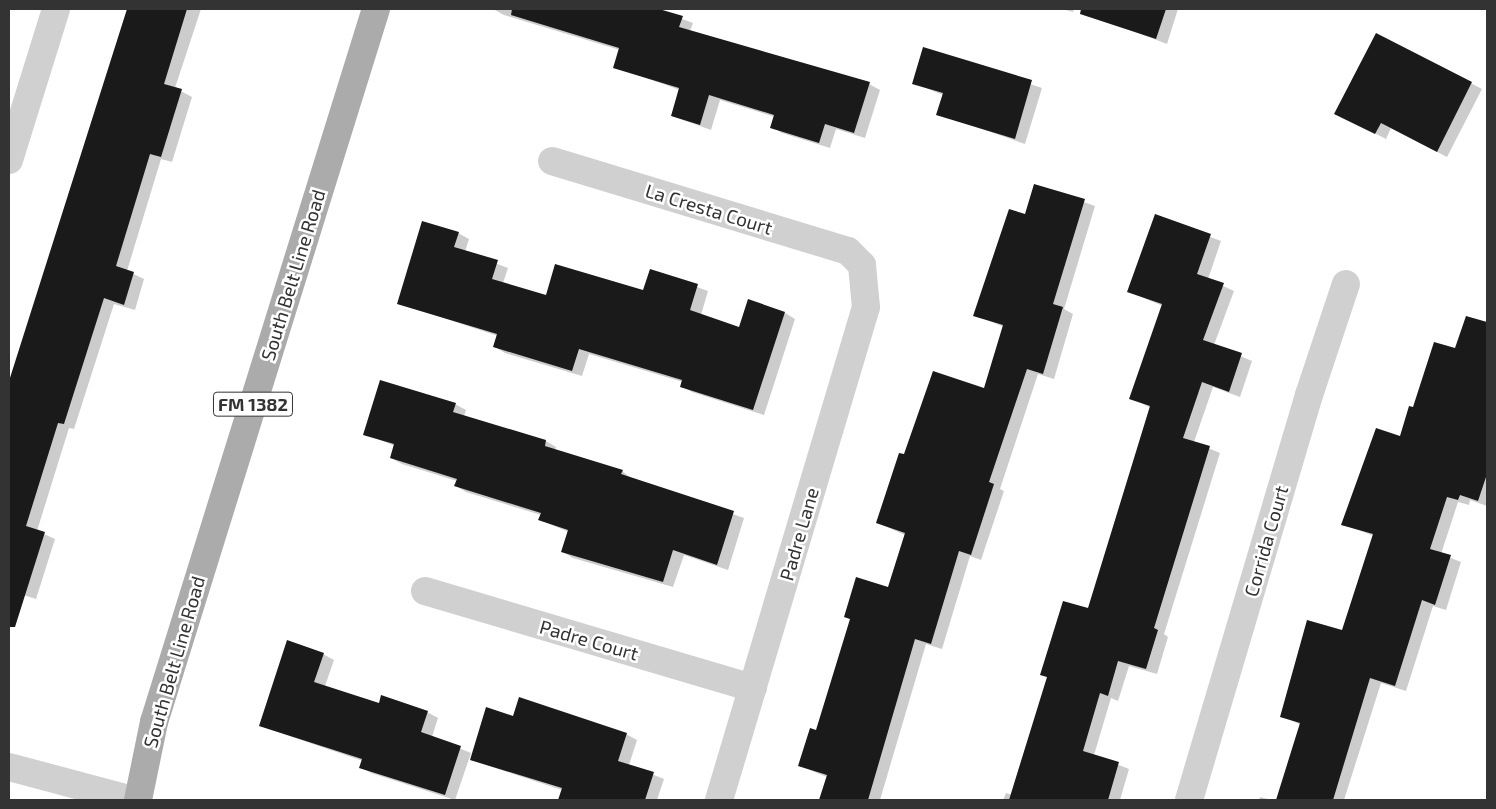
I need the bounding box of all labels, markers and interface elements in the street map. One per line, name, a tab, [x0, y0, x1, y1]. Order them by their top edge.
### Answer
street label: La Cresta Court	[643, 179, 775, 239]
street label: South Belt Line Road	[256, 187, 330, 363]
road number: FM 1382	[212, 388, 294, 419]
street label: Corrida Court	[1239, 483, 1293, 599]
street label: Padre Lane	[775, 485, 823, 583]
street label: South Belt Line Road	[139, 574, 209, 750]
street label: Padre Court	[537, 615, 641, 665]

